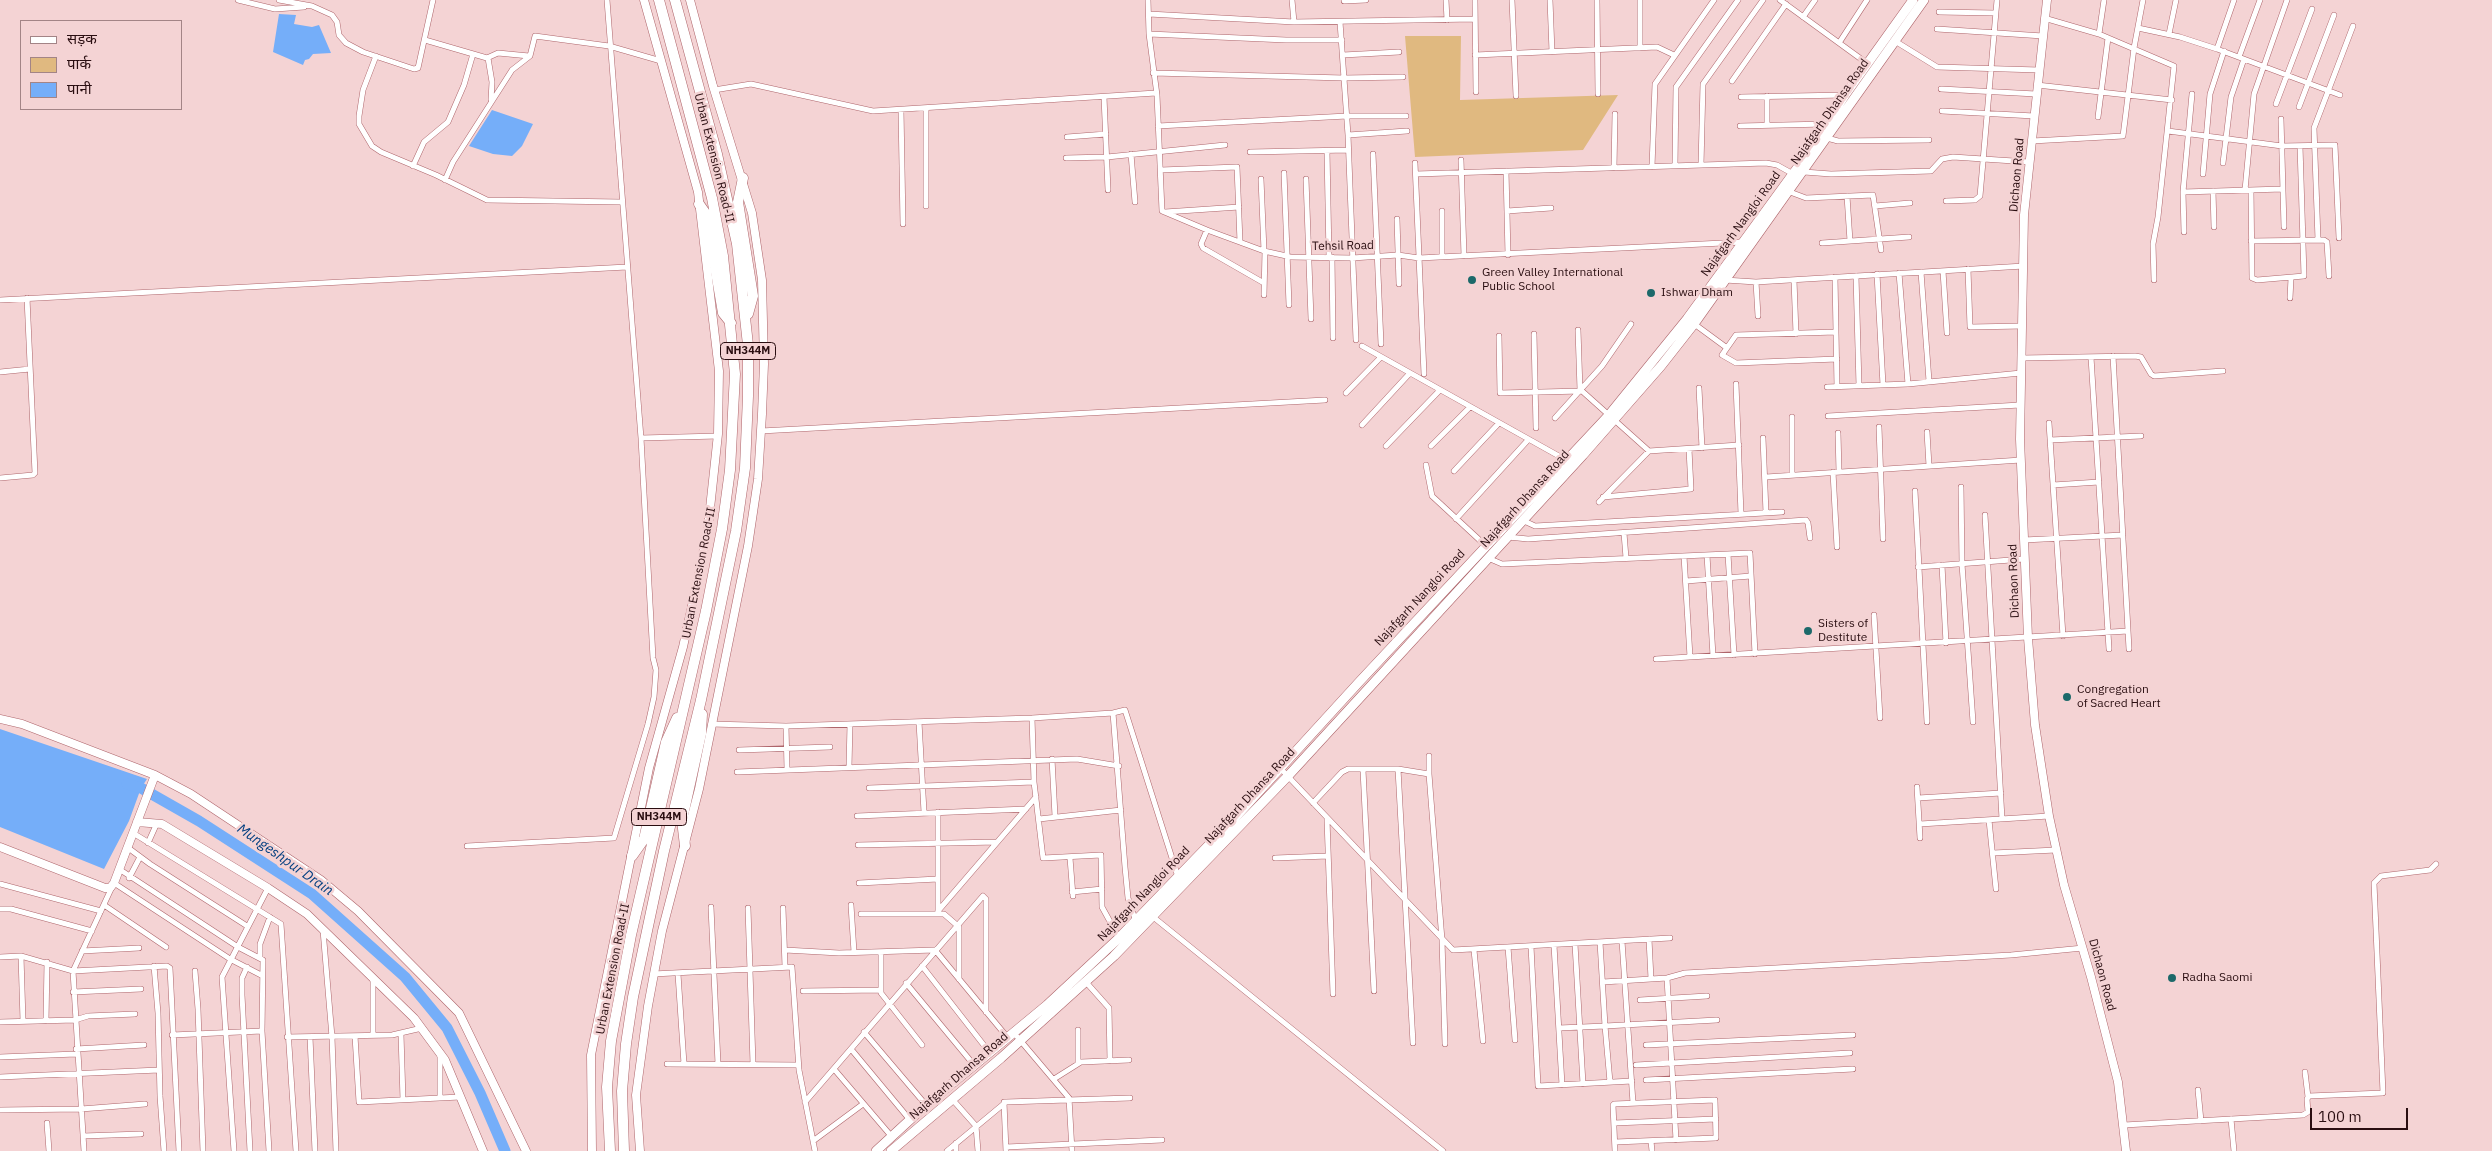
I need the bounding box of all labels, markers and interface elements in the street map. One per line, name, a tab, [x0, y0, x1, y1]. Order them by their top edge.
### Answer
legend	[20, 20, 182, 110]
text: सड़क	[67, 29, 97, 48]
text: पार्क	[67, 54, 91, 73]
street label: Najafgarh Dhansa Road	[1788, 56, 1872, 168]
text: पानी	[67, 79, 92, 98]
street label: Urban Extension Road-II	[691, 92, 737, 224]
street label: Dichaon Road	[2007, 137, 2027, 213]
street label: Najafgarh Nangloi Road	[1698, 169, 1784, 279]
street label: Tehsil Road	[1312, 238, 1374, 254]
place label: Green Valley International Public School	[1482, 266, 1623, 294]
marker: Green Valley International Public School	[1466, 274, 1478, 286]
place label: Ishwar Dham	[1661, 286, 1733, 300]
marker: Ishwar Dham	[1645, 287, 1657, 299]
road number: NH344M	[720, 342, 776, 360]
street label: Najafgarh Dhansa Road	[1478, 447, 1572, 551]
street label: Urban Extension Road-II	[679, 506, 719, 640]
street label: Dichaon Road	[2006, 544, 2022, 618]
street label: Najafgarh Nangloi Road	[1372, 547, 1468, 649]
place label: Sisters of Destitute	[1818, 617, 1868, 645]
marker: Sisters of Destitute	[1802, 625, 1814, 637]
place label: Congregation of Sacred Heart	[2077, 683, 2161, 711]
marker: Congregation of Sacred Heart	[2061, 691, 2073, 703]
street label: Najafgarh Dhansa Road	[1202, 745, 1298, 847]
road number: NH344M	[632, 809, 686, 826]
water label: Mungeshpur Drain	[234, 821, 336, 899]
street label: Najafgarh Nangloi Road	[1095, 844, 1193, 944]
street label: Urban Extension Road-II	[593, 902, 633, 1036]
street label: Dichaon Road	[2085, 937, 2119, 1013]
place label: Radha Saomi	[2182, 971, 2253, 985]
marker: Radha Saomi	[2166, 972, 2178, 984]
street label: Najafgarh Dhansa Road	[907, 1029, 1011, 1123]
scale bar	[2312, 1098, 2410, 1130]
text: 100 m	[2318, 1107, 2362, 1126]

